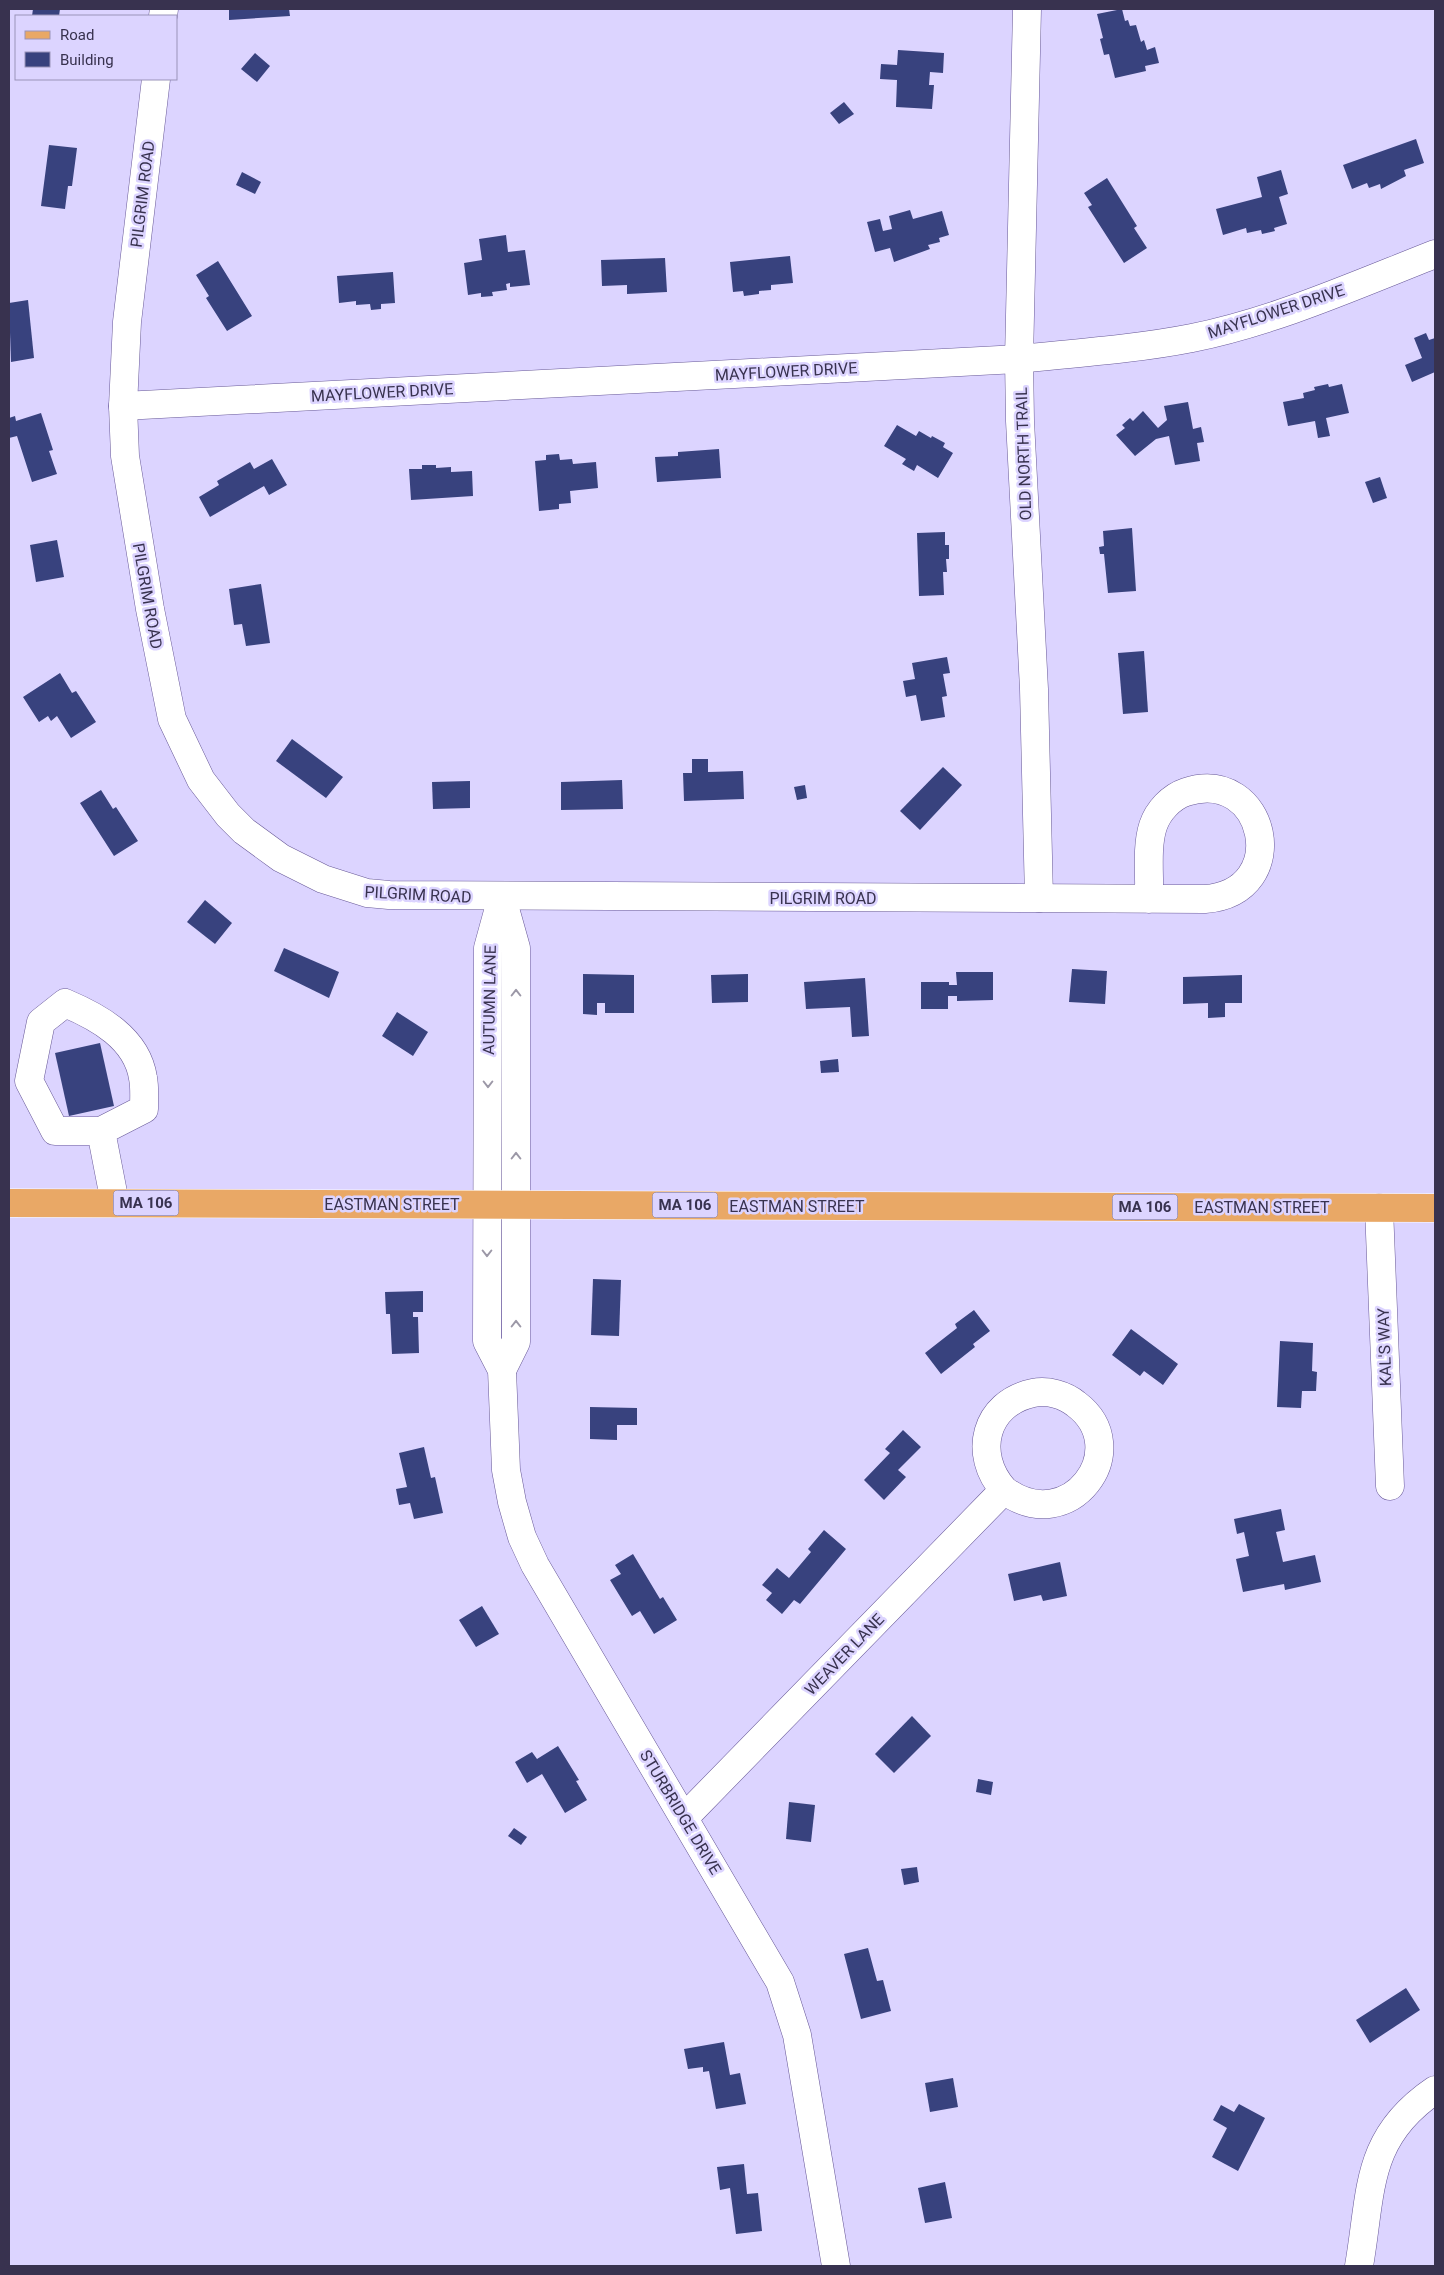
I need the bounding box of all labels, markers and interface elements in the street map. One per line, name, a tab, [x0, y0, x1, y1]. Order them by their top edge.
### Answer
legend	[15, 15, 178, 80]
text: Road	[60, 26, 94, 44]
text: Building	[60, 51, 114, 69]
street label: PILGRIM ROAD	[127, 140, 158, 248]
street label: MAYFLOWER DRIVE	[1205, 280, 1347, 343]
street label: MAYFLOWER DRIVE	[714, 358, 858, 385]
street label: MAYFLOWER DRIVE	[310, 379, 454, 406]
street label: OLD NORTH TRAIL	[1012, 387, 1035, 521]
street label: PILGRIM ROAD	[129, 542, 166, 651]
street label: PILGRIM ROAD	[364, 882, 472, 907]
street label: PILGRIM ROAD	[769, 889, 877, 908]
street label: AUTUMN LANE	[479, 945, 500, 1055]
one-way arrow	[511, 989, 521, 997]
one-way arrow	[483, 1080, 493, 1088]
one-way arrow	[511, 1152, 521, 1160]
road number: MA 106	[114, 1190, 178, 1216]
road number: MA 106	[652, 1192, 718, 1218]
road number: MA 106	[1112, 1194, 1178, 1220]
street label: EASTMAN STREET	[324, 1195, 460, 1214]
street label: EASTMAN STREET	[729, 1197, 865, 1216]
street label: EASTMAN STREET	[1194, 1198, 1330, 1217]
one-way arrow	[482, 1250, 492, 1258]
street label: KAL'S WAY	[1374, 1307, 1395, 1387]
one-way arrow	[511, 1320, 521, 1328]
street label: WEAVER LANE	[801, 1610, 888, 1699]
street label: STURBRIDGE DRIVE	[636, 1747, 725, 1878]

